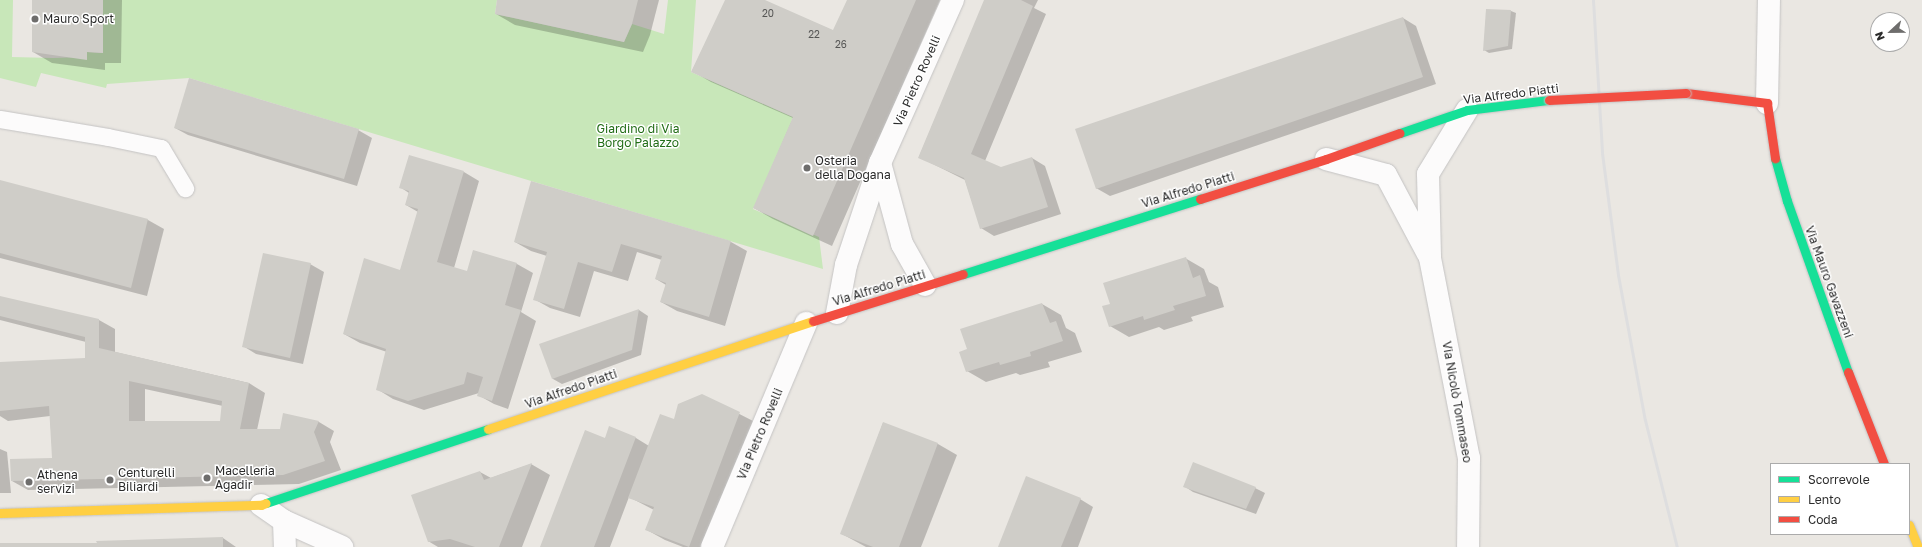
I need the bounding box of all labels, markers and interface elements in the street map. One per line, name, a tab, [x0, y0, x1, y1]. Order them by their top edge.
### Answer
house number: 20	[762, 8, 774, 20]
place label: Mauro Sport	[43, 12, 114, 26]
north arrow	[1870, 12, 1910, 52]
marker: Mauro Sport	[30, 14, 40, 24]
house number: 22	[808, 29, 820, 41]
text: N	[1872, 30, 1887, 43]
street label: Via Pietro Rovelli	[890, 33, 944, 129]
house number: 26	[835, 39, 847, 51]
street label: Via Alfredo Piatti	[1462, 81, 1560, 107]
park label: Giardino di Via Borgo Palazzo	[597, 122, 679, 150]
place label: Osteria della Dogana	[815, 154, 891, 182]
marker: Osteria della Dogana	[802, 163, 812, 173]
street label: Via Alfredo Piatti	[1140, 169, 1236, 211]
street label: Via Mauro Gavazzeni	[1802, 224, 1856, 340]
street label: Via Alfredo Piatti	[831, 267, 927, 309]
street label: Via Nicolò Tommaseo	[1439, 340, 1475, 464]
street label: Via Alfredo Piatti	[523, 367, 619, 411]
street label: Via Pietro Rovelli	[734, 386, 786, 482]
legend	[1770, 463, 1910, 535]
place label: Macelleria Agadir	[215, 464, 275, 492]
place label: Centurelli Biliardi	[118, 466, 175, 494]
place label: Athena servizi	[37, 468, 78, 496]
text: Scorrevole	[1808, 472, 1870, 487]
marker: Macelleria Agadir	[202, 473, 212, 483]
marker: Centurelli Biliardi	[105, 475, 115, 485]
marker: Athena servizi	[24, 477, 34, 487]
text: Lento	[1808, 492, 1841, 507]
text: Coda	[1808, 512, 1838, 527]

